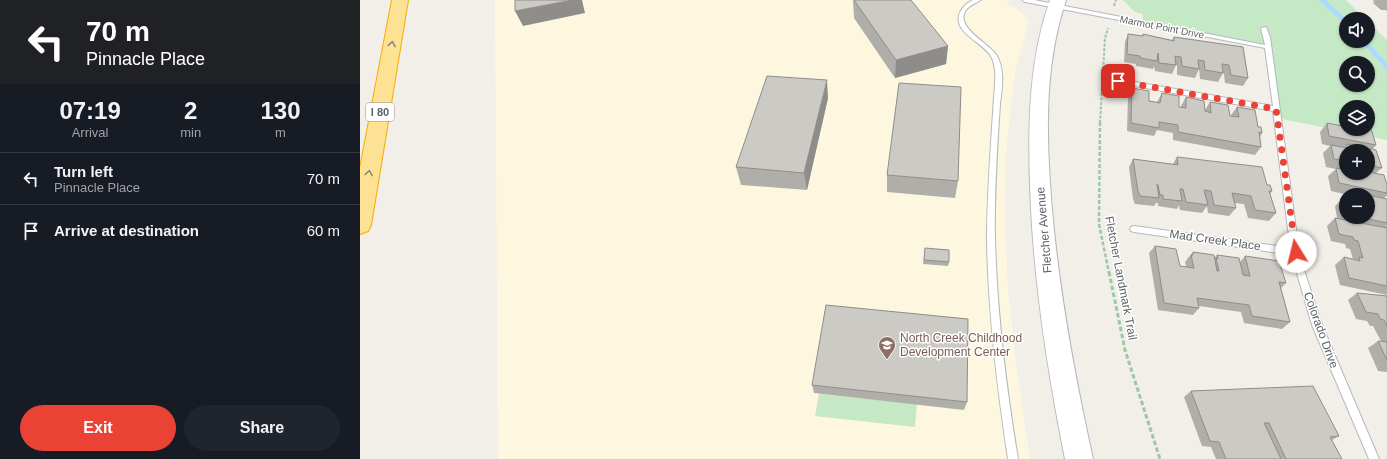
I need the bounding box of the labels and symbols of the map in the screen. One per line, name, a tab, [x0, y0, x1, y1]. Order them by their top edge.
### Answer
street label: Marmot Point Drive	[1119, 13, 1205, 41]
one-way arrow	[387, 41, 396, 48]
pin	[1101, 64, 1135, 98]
road number: I 80	[366, 103, 394, 121]
one-way arrow	[364, 169, 373, 176]
street label: Fletcher Avenue	[1033, 186, 1055, 274]
street label: Fletcher Landmark Trail	[1102, 215, 1140, 341]
street label: Mad Creek Place	[1168, 227, 1262, 253]
position arrow	[1275, 231, 1317, 273]
street label: Colorado Drive	[1301, 290, 1341, 370]
place label: North Creek Childhood Development Center	[900, 331, 1022, 359]
school or university icon: North Creek Childhood Development Center	[877, 335, 897, 360]

